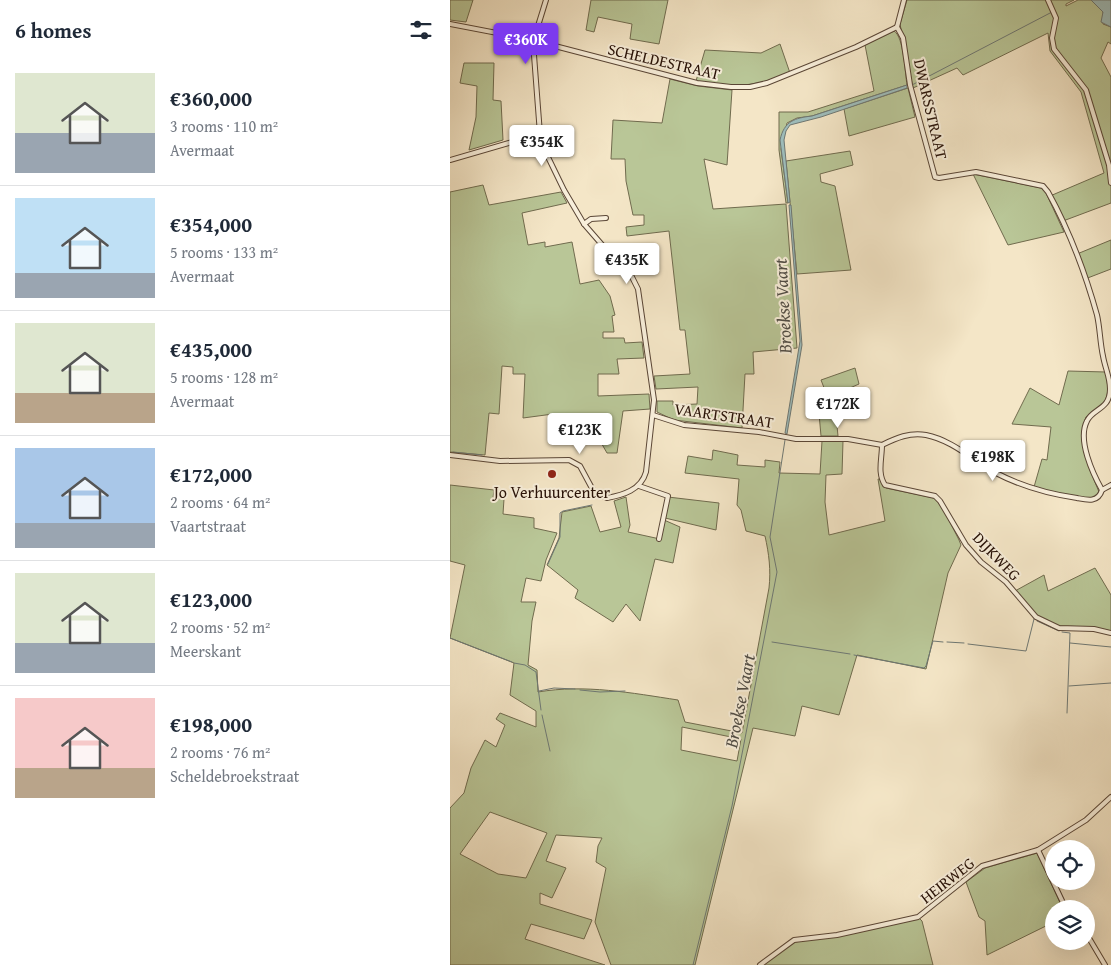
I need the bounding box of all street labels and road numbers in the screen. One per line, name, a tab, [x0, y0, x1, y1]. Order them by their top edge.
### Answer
street label: SCHELDESTRAAT	[606, 36, 722, 86]
street label: DWARSSTRAAT	[908, 56, 954, 162]
street label: VAARTSTRAAT	[673, 396, 775, 434]
street label: DIJKWEG	[967, 526, 1027, 586]
street label: HEIRWEG	[915, 851, 980, 909]

